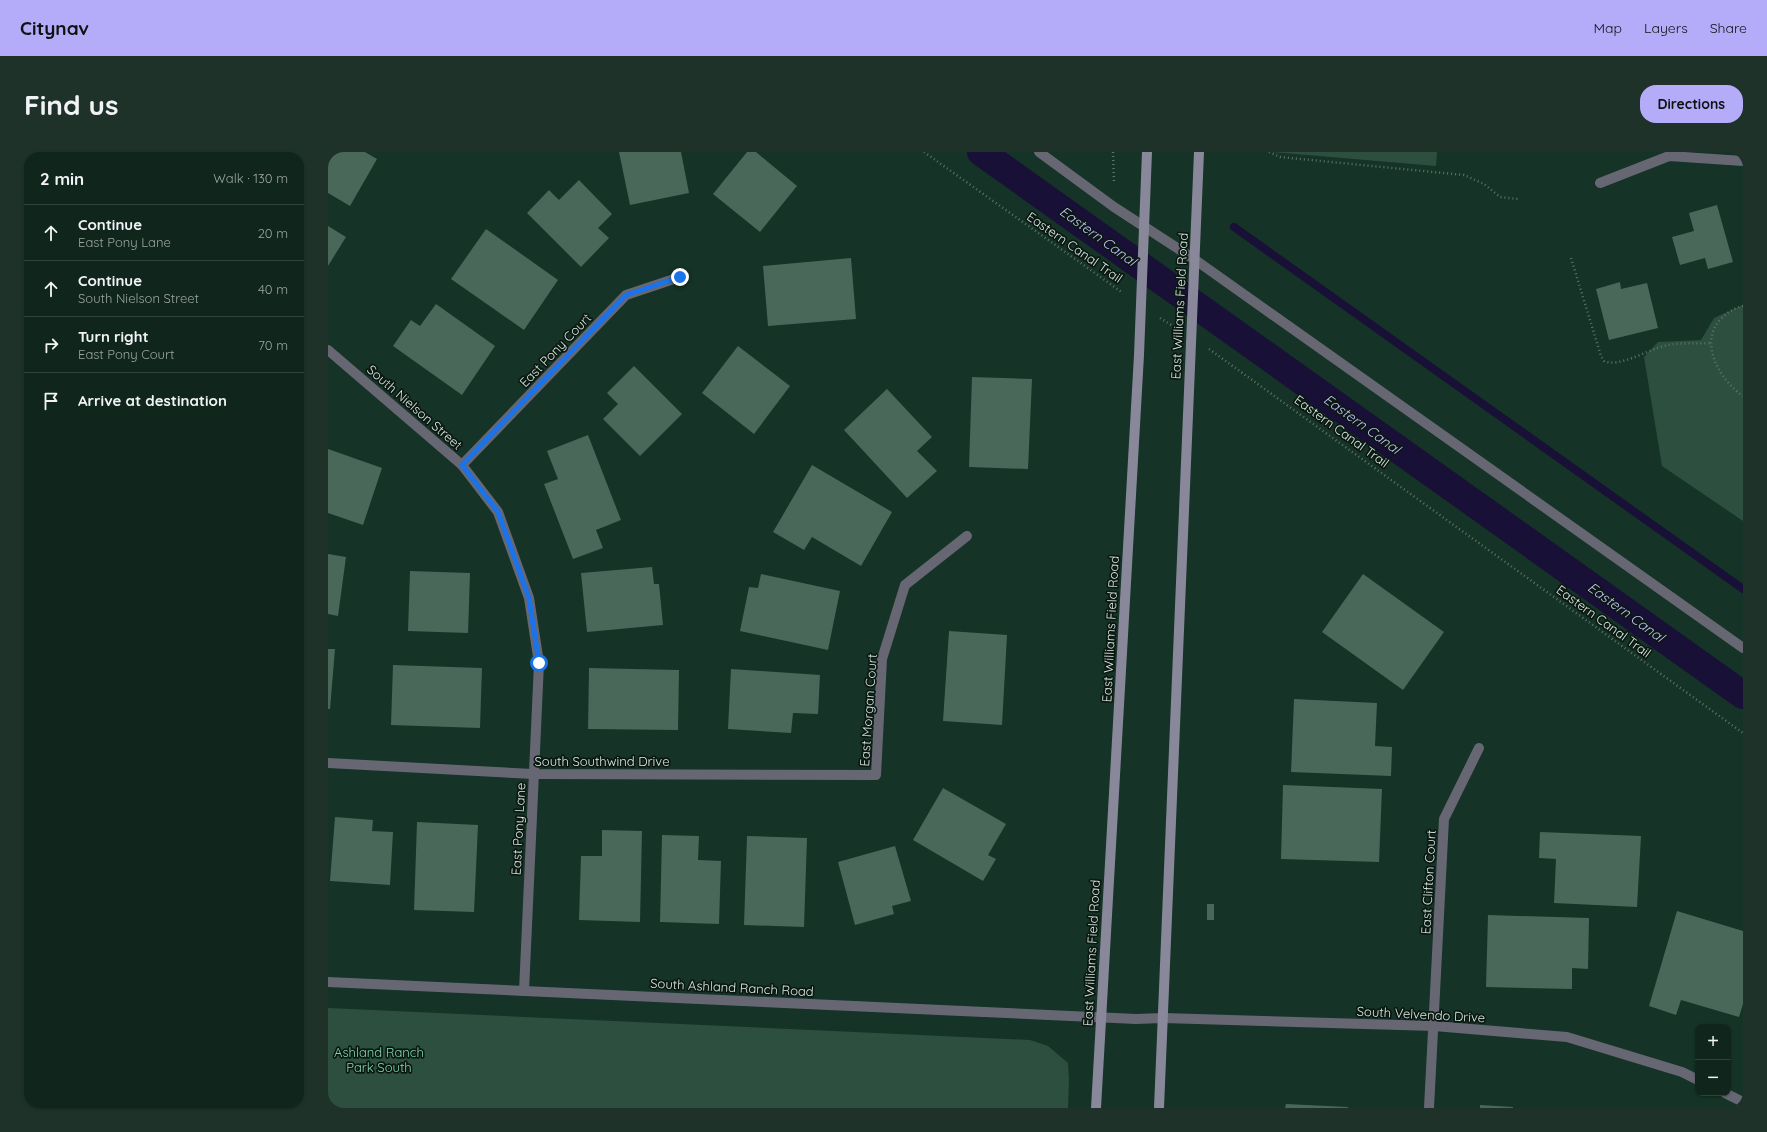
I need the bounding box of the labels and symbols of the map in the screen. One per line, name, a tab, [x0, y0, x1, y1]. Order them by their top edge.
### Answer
water label: Eastern Canal	[1056, 202, 1141, 271]
street label: Eastern Canal Trail	[1024, 208, 1126, 286]
street label: East Williams Field Road	[1167, 232, 1191, 380]
route end	[671, 268, 689, 286]
street label: East Pony Court	[516, 310, 594, 390]
street label: South Nielson Street	[364, 361, 466, 453]
water label: Eastern Canal	[1320, 390, 1405, 459]
street label: Eastern Canal Trail	[1292, 391, 1392, 471]
street label: East Williams Field Road	[1098, 555, 1122, 703]
water label: Eastern Canal	[1584, 578, 1669, 647]
street label: Eastern Canal Trail	[1554, 581, 1654, 661]
street label: East Morgan Court	[856, 653, 880, 767]
route start	[530, 654, 548, 672]
street label: South Southwind Drive	[534, 753, 670, 769]
street label: East Pony Lane	[508, 782, 528, 876]
street label: East Clifton Court	[1417, 829, 1439, 935]
street label: East Williams Field Road	[1079, 879, 1103, 1027]
street label: South Ashland Ranch Road	[650, 975, 814, 999]
street label: South Velvendo Drive	[1356, 1003, 1486, 1025]
park label: Ashland Ranch Park South	[334, 1044, 424, 1075]

